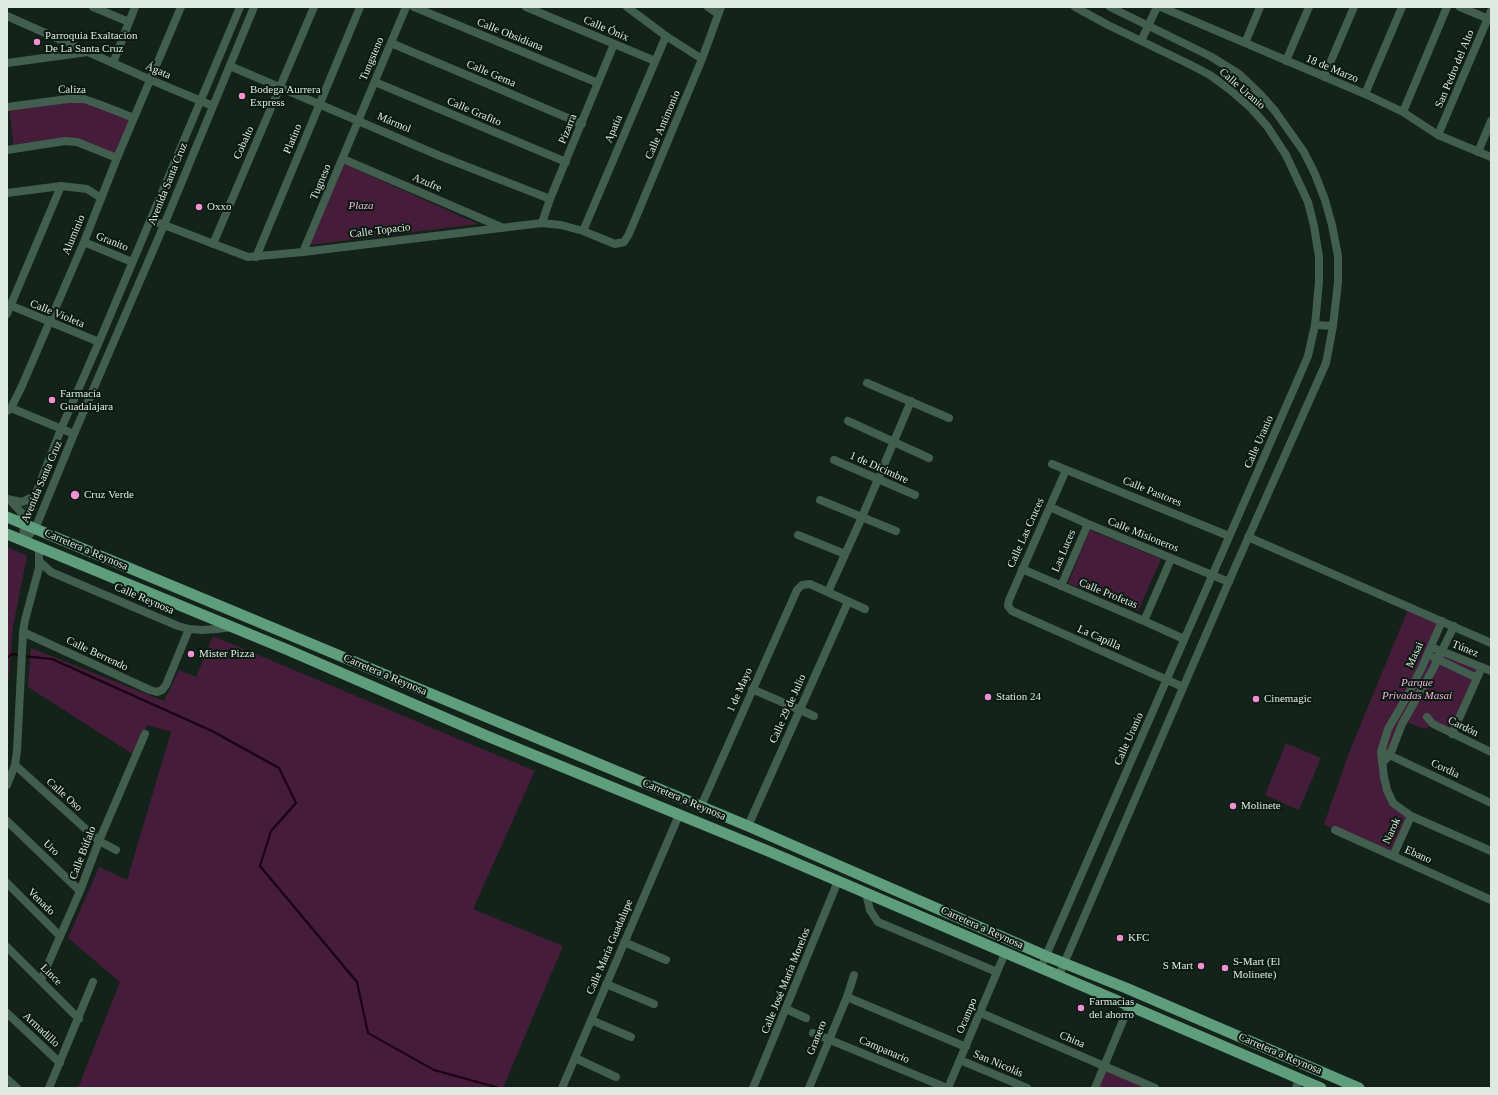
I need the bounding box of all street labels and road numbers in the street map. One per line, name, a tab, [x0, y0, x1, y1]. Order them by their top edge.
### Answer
street label: Calle Ónix	[581, 14, 631, 44]
street label: Calle Obsidiana	[475, 16, 545, 54]
street label: San Pedro del Alto	[1433, 28, 1477, 110]
street label: Tungsteno	[357, 35, 387, 83]
street label: 18 de Marzo	[1304, 52, 1360, 86]
street label: Calle Gema	[464, 58, 518, 90]
street label: Ágata	[143, 60, 173, 82]
street label: Calle Uranio	[1216, 65, 1268, 113]
street label: Caliza	[58, 83, 86, 97]
street label: Calle Antimonio	[643, 89, 683, 161]
street label: Calle Grafito	[445, 95, 503, 129]
street label: Mármol	[375, 110, 413, 136]
street label: Pizarra	[556, 112, 580, 146]
street label: Apatia	[602, 113, 626, 145]
street label: Platino	[281, 122, 305, 156]
street label: Cobalto	[231, 124, 257, 162]
street label: Avenida Santa Cruz	[145, 141, 191, 227]
street label: Tugneso	[308, 162, 334, 202]
street label: Azufre	[410, 171, 444, 195]
street label: Aluminio	[60, 213, 88, 257]
street label: Calle Topacio	[349, 221, 411, 241]
street label: Granito	[94, 230, 130, 254]
street label: Calle Violeta	[28, 297, 86, 331]
street label: Calle Uranio	[1241, 414, 1277, 470]
street label: Avenida Santa Cruz	[19, 439, 65, 525]
street label: 1 de Dicimbre	[848, 449, 910, 487]
street label: Calle Pastores	[1120, 474, 1184, 510]
street label: Calle Las Cruces	[1005, 496, 1047, 570]
street label: Calle Misioneros	[1106, 515, 1180, 555]
street label: Carretera a Reynosa	[42, 527, 130, 573]
street label: Las Luces	[1049, 528, 1079, 574]
street label: Calle Profetas	[1077, 576, 1139, 612]
street label: Calle Reynosa	[112, 580, 176, 618]
street label: La Capilla	[1075, 623, 1123, 653]
street label: Calle Berrendo	[64, 634, 130, 674]
street label: Túnez	[1450, 638, 1480, 660]
street label: Masai	[1403, 640, 1427, 670]
street label: Carretera a Reynosa	[341, 652, 429, 698]
street label: 1 de Mayo	[724, 666, 756, 714]
street label: Calle 29 de Julio	[767, 672, 809, 746]
street label: Calle Uranio	[1111, 711, 1147, 767]
street label: Cardón	[1446, 714, 1480, 740]
street label: Cordia	[1429, 757, 1461, 781]
street label: Calle Oso	[43, 775, 85, 815]
street label: Carretera a Reynosa	[640, 777, 728, 823]
street label: Narok	[1380, 816, 1404, 846]
street label: Calle Búfalo	[67, 825, 99, 881]
street label: Uro	[40, 837, 62, 859]
street label: Ebano	[1402, 843, 1434, 867]
street label: Venado	[25, 886, 57, 918]
street label: Calle María Guadalupe	[584, 897, 636, 997]
street label: Carretera a Reynosa	[939, 904, 1025, 952]
street label: Calle José María Morelos	[759, 926, 813, 1036]
street label: Lince	[37, 961, 65, 989]
street label: Ocampo	[954, 996, 980, 1036]
street label: Armadillo	[20, 1010, 62, 1050]
street label: Granero	[804, 1019, 830, 1057]
street label: China	[1057, 1029, 1087, 1051]
street label: Carretera a Reynosa	[1236, 1031, 1324, 1077]
street label: Campanario	[857, 1033, 911, 1067]
street label: San Nicolás	[971, 1048, 1025, 1080]

